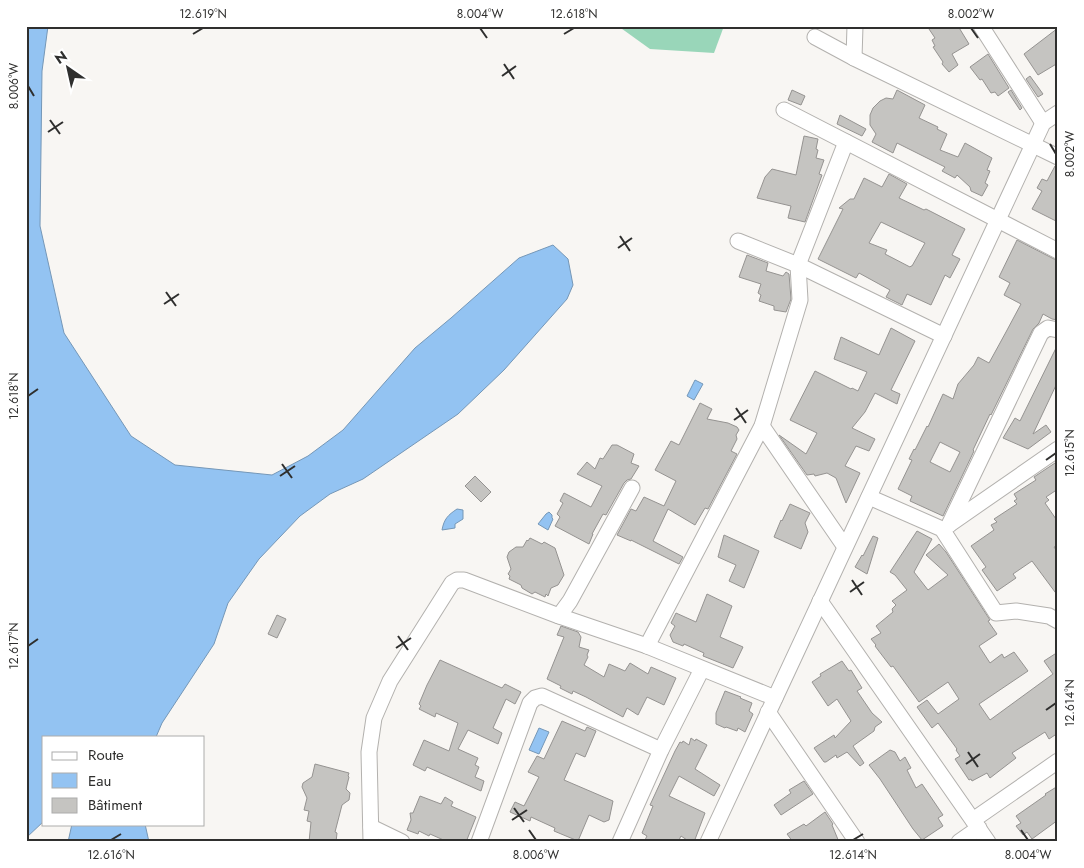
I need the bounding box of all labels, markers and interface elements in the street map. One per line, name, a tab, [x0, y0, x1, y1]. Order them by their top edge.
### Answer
text: 12.619°N	[179, 5, 227, 23]
text: 8.004°W	[457, 5, 503, 23]
text: 12.618°N	[550, 5, 598, 23]
text: 8.002°W	[948, 5, 994, 23]
north arrow	[42, 42, 92, 92]
text: N	[51, 46, 71, 69]
text: 8.006°W	[5, 63, 23, 109]
text: 8.002°W	[1061, 131, 1079, 177]
text: 12.618°N	[5, 372, 23, 420]
text: 12.615°N	[1061, 429, 1079, 477]
text: 12.617°N	[5, 622, 23, 670]
text: 12.614°N	[1061, 679, 1079, 727]
legend	[42, 736, 205, 826]
text: Route	[88, 744, 124, 766]
text: Eau	[88, 770, 111, 792]
text: Bâtiment	[88, 794, 142, 816]
text: 12.616°N	[87, 846, 135, 864]
text: 8.006°W	[513, 846, 559, 864]
text: 12.614°N	[829, 846, 877, 864]
text: 8.004°W	[1005, 846, 1051, 864]

